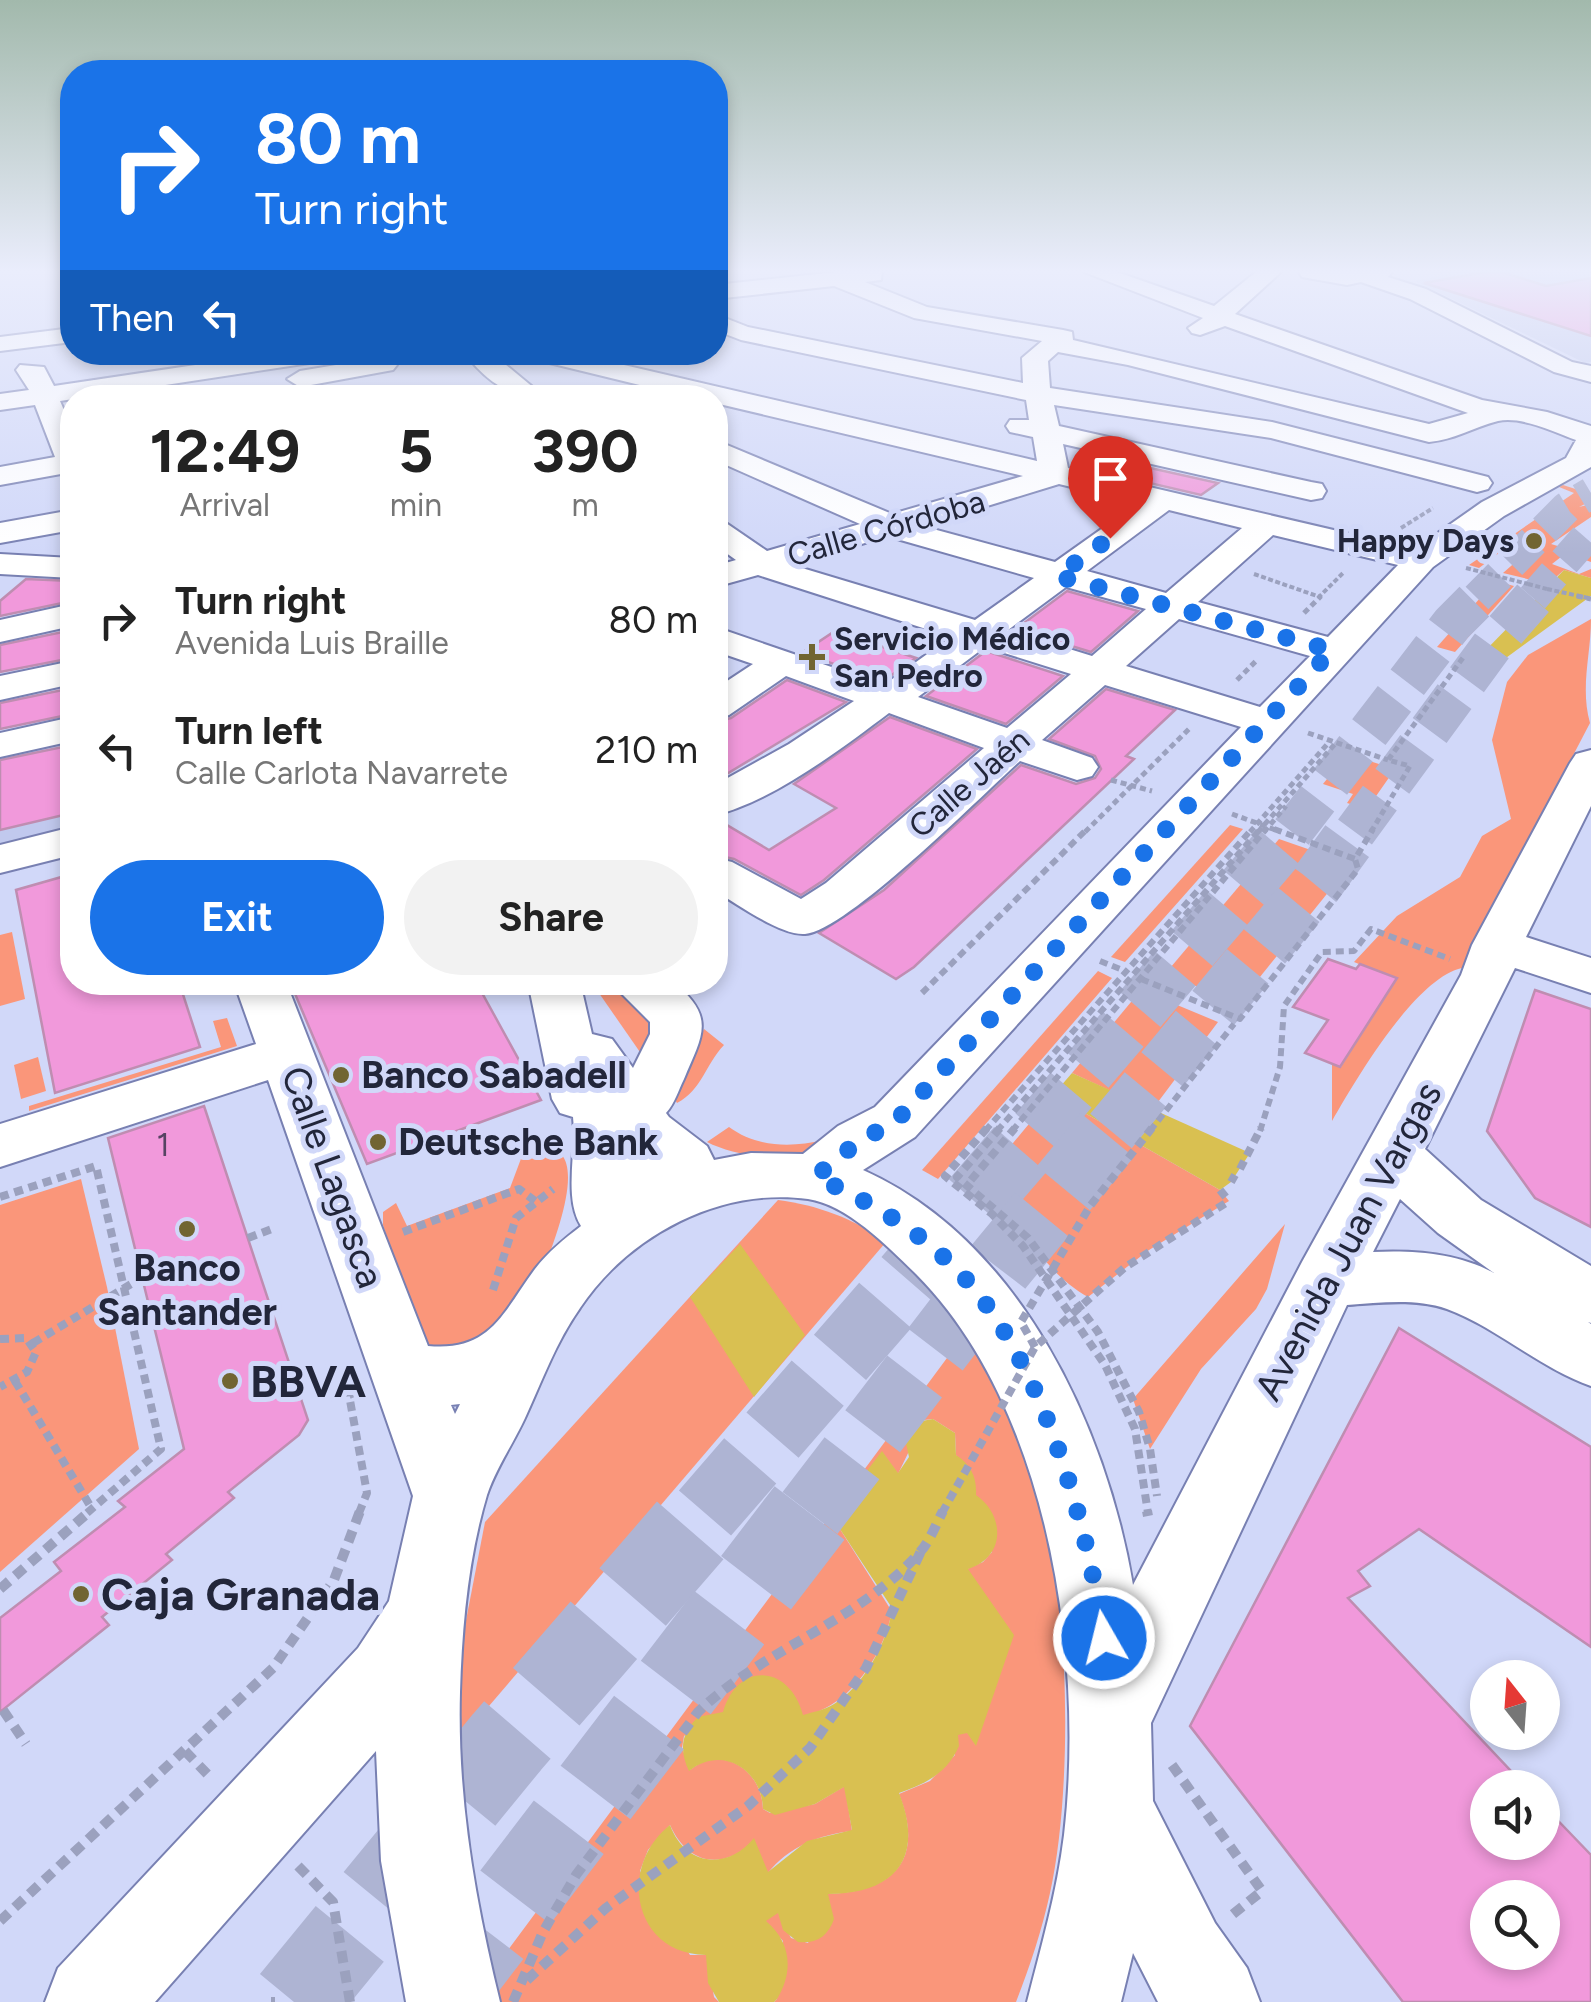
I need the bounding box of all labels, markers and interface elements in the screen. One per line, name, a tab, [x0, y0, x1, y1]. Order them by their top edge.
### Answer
text: 80 m	[255, 96, 421, 181]
icon: right	[90, 100, 220, 230]
text: Turn right	[255, 181, 448, 235]
icon: left	[194, 290, 249, 345]
text: Then	[90, 295, 174, 341]
text: 12:49	[149, 415, 300, 487]
text: 5	[398, 415, 433, 487]
text: 390	[532, 415, 639, 487]
pin	[1068, 436, 1153, 539]
icon: arrive	[1083, 451, 1138, 506]
street label: Calle Córdoba	[783, 482, 989, 574]
text: Arrival	[180, 486, 270, 524]
text: min	[390, 486, 442, 524]
text: m	[571, 486, 599, 524]
place label: Happy Days	[1337, 522, 1514, 560]
marker: Happy Days	[1523, 530, 1545, 552]
text: Turn right	[175, 578, 347, 624]
icon: right	[90, 593, 145, 648]
text: 80 m	[609, 597, 698, 643]
place label: Servicio Médico San Pedro	[834, 620, 1070, 695]
text: Avenida Luis Braille	[175, 624, 449, 662]
marker: Servicio Médico San Pedro	[799, 644, 825, 670]
text: Turn left	[175, 708, 323, 754]
street label: Calle Jaén	[901, 720, 1037, 846]
icon: left	[90, 723, 145, 778]
text: 210 m	[595, 727, 698, 773]
text: Calle Carlota Navarrete	[175, 754, 508, 792]
button: Exit	[90, 860, 384, 975]
button: Share	[404, 860, 698, 975]
place label: Banco Sabadell	[361, 1052, 627, 1098]
street label: Calle Lagasca	[272, 1060, 394, 1294]
marker: Banco Sabadell	[330, 1064, 352, 1086]
street label: Avenida Juan Vargas	[1245, 1074, 1451, 1408]
place label: Deutsche Bank	[398, 1119, 659, 1165]
house number: 1	[156, 1126, 170, 1164]
marker: Deutsche Bank	[367, 1131, 389, 1153]
marker: Banco Santander	[176, 1218, 198, 1240]
place label: Banco Santander	[97, 1245, 277, 1335]
place label: BBVA	[250, 1354, 366, 1408]
marker: BBVA	[219, 1370, 241, 1392]
place label: Caja Granada	[101, 1567, 380, 1621]
marker: Caja Granada	[70, 1583, 92, 1605]
position arrow	[1052, 1586, 1156, 1690]
north arrow	[1470, 1660, 1560, 1750]
map controls	[1470, 1660, 1560, 1970]
button: sound	[1470, 1770, 1560, 1860]
button: search	[1470, 1880, 1560, 1970]

